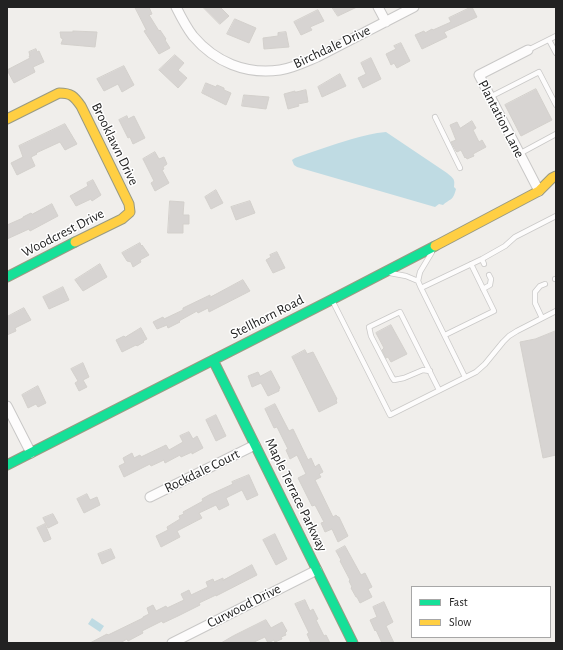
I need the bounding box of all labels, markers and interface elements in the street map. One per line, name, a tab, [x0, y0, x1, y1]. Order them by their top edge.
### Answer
street label: Birchdale Drive	[291, 22, 373, 72]
street label: Plantation Lane	[474, 77, 528, 161]
street label: Brooklawn Drive	[88, 100, 142, 188]
street label: Woodcrest Drive	[19, 205, 107, 261]
street label: Stellhorn Road	[227, 291, 307, 343]
street label: Maple Terrace Parkway	[261, 435, 331, 555]
street label: Rockdale Court	[162, 446, 242, 496]
street label: Curwood Drive	[204, 580, 284, 632]
legend	[411, 586, 551, 638]
text: Fast	[449, 596, 468, 608]
text: Slow	[449, 616, 471, 628]

